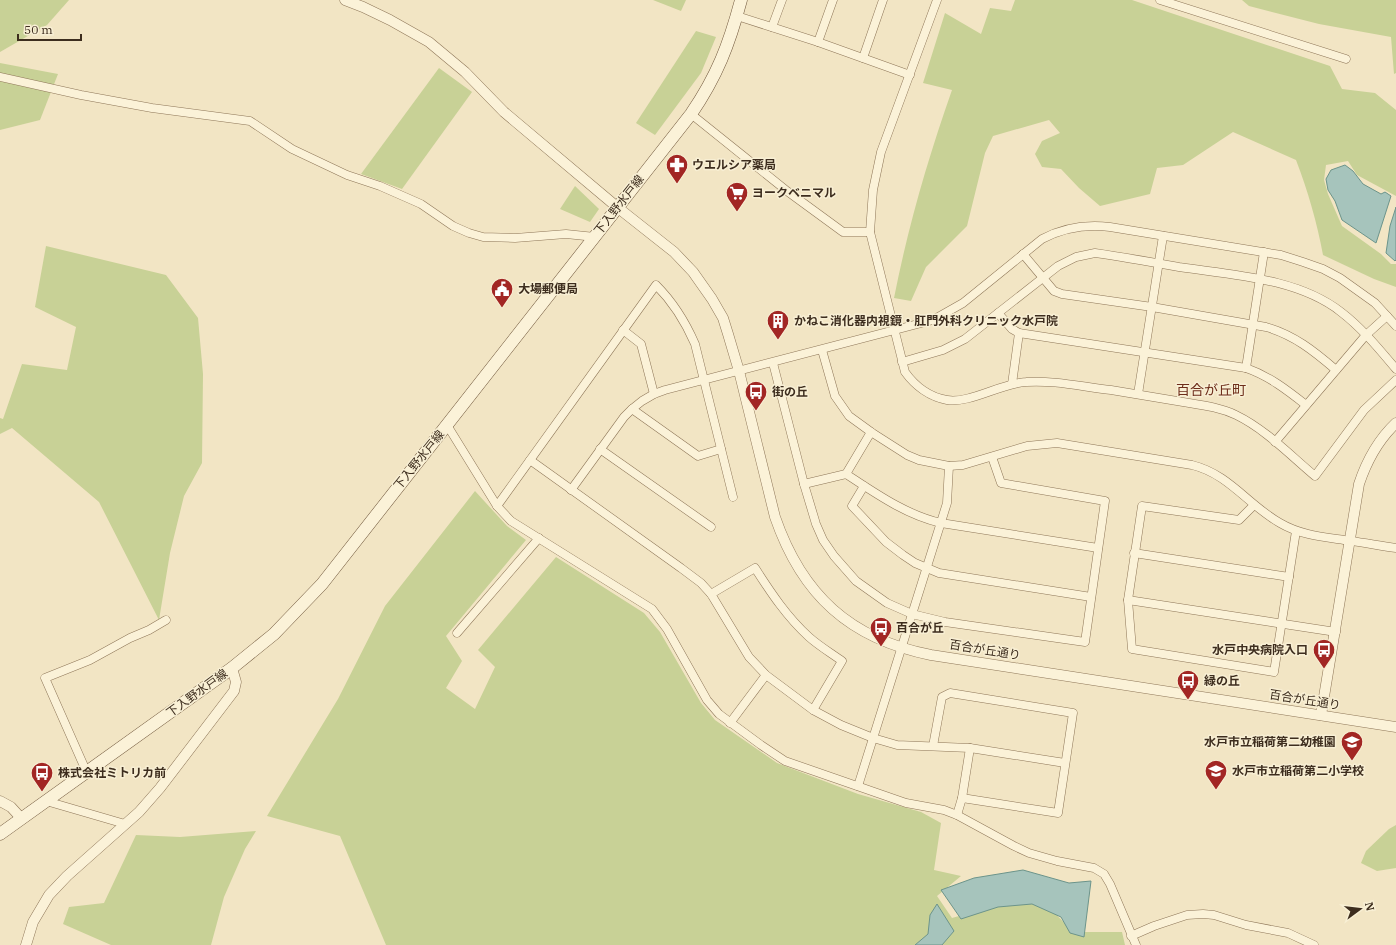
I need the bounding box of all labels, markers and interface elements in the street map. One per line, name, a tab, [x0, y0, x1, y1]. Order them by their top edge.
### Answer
scale bar	[18, 16, 81, 42]
text: 50 m	[24, 22, 53, 37]
pharmacy icon: ウエルシア薬局	[664, 152, 690, 185]
place label: ウエルシア薬局	[692, 157, 776, 172]
street label: 下入野水戸線	[591, 172, 647, 238]
supermarket icon: ヨークベニマル	[724, 180, 750, 213]
place label: ヨークベニマル	[752, 185, 836, 200]
public building icon: 大場郵便局	[489, 276, 515, 309]
place label: 大場郵便局	[518, 281, 578, 296]
building icon: かねこ消化器内視鏡・肛門外科クリニック水戸院	[765, 308, 791, 341]
place label: かねこ消化器内視鏡・肛門外科クリニック水戸院	[794, 313, 1058, 328]
bus stop icon: 街の丘	[743, 379, 769, 412]
district label: 百合が丘町	[1176, 381, 1246, 399]
place label: 街の丘	[772, 384, 808, 399]
street label: 下入野水戸線	[390, 427, 447, 492]
bus stop icon: 百合が丘	[868, 615, 894, 648]
place label: 百合が丘	[896, 620, 944, 635]
street label: 百合が丘通り	[948, 636, 1022, 663]
bus stop icon: 水戸中央病院入口	[1311, 637, 1337, 670]
place label: 水戸中央病院入口	[1212, 642, 1308, 657]
street label: 下入野水戸線	[163, 665, 230, 720]
bus stop icon: 緑の丘	[1175, 668, 1201, 701]
place label: 緑の丘	[1204, 673, 1240, 688]
street label: 百合が丘通り	[1268, 686, 1342, 713]
school or university icon: 水戸市立稲荷第二幼稚園	[1339, 729, 1365, 762]
place label: 水戸市立稲荷第二幼稚園	[1204, 734, 1336, 749]
school or university icon: 水戸市立稲荷第二小学校	[1203, 758, 1229, 791]
bus stop icon: 株式会社ミトリカ前	[29, 760, 55, 793]
place label: 水戸市立稲荷第二小学校	[1232, 763, 1364, 778]
place label: 株式会社ミトリカ前	[58, 765, 166, 780]
north arrow	[1340, 889, 1380, 929]
text: N	[1362, 900, 1378, 913]

